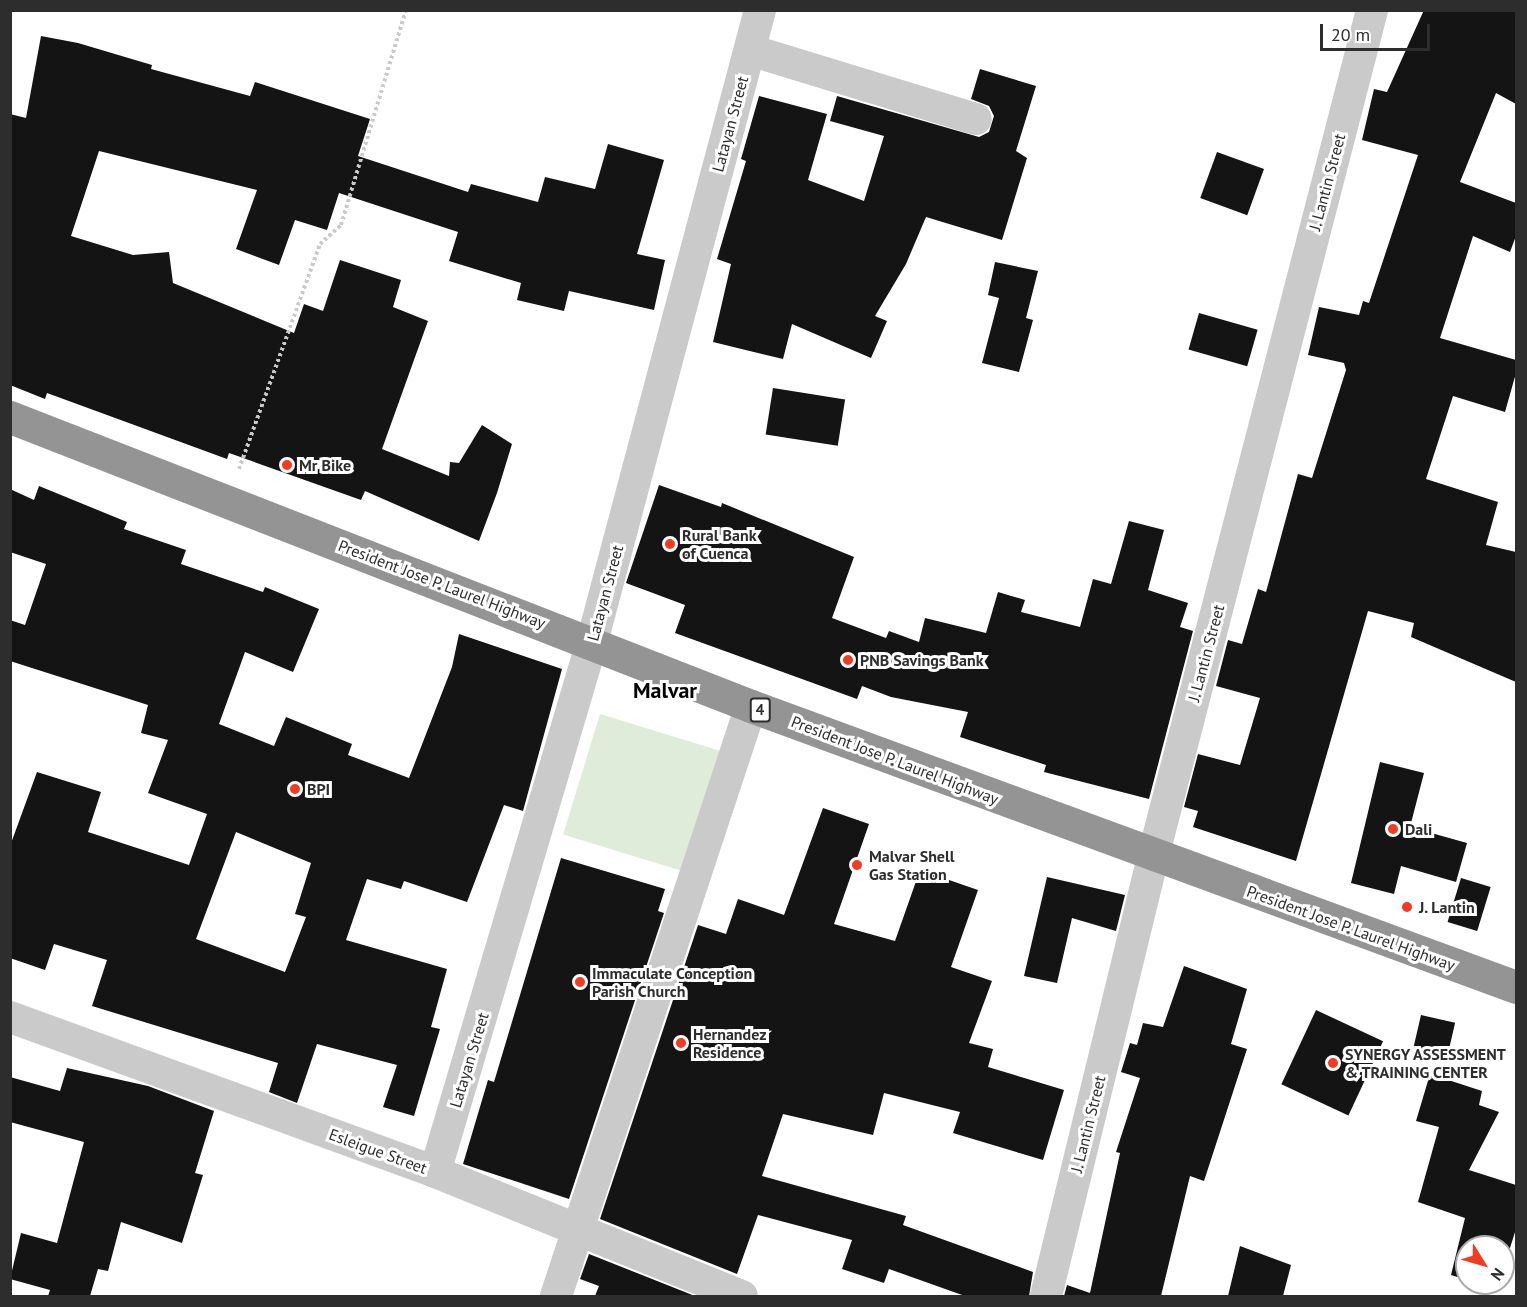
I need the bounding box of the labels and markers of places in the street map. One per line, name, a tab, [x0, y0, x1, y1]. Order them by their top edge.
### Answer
place label: Mr Bike	[299, 455, 351, 475]
marker: Mr Bike	[280, 458, 294, 472]
place label: Rural Bank of Cuenca	[682, 525, 757, 563]
marker: Rural Bank of Cuenca	[663, 537, 677, 551]
place label: PNB Savings Bank	[860, 650, 984, 670]
marker: PNB Savings Bank	[841, 653, 855, 667]
place label: BPI	[307, 779, 330, 799]
marker: BPI	[288, 782, 302, 796]
place label: Dali	[1405, 819, 1432, 839]
marker: Dali	[1386, 822, 1400, 836]
place label: Malvar Shell Gas Station	[869, 846, 954, 884]
marker: Malvar Shell Gas Station	[850, 858, 864, 872]
place label: J. Lantin	[1419, 897, 1476, 917]
marker: J. Lantin	[1400, 900, 1414, 914]
place label: Immaculate Conception Parish Church	[592, 963, 752, 1001]
marker: Immaculate Conception Parish Church	[573, 975, 587, 989]
place label: Hernandez Residence	[693, 1024, 767, 1062]
marker: Hernandez Residence	[674, 1036, 688, 1050]
place label: SYNERGY ASSESSMENT & TRAINING CENTER	[1345, 1044, 1507, 1082]
marker: SYNERGY ASSESSMENT & TRAINING CENTER	[1326, 1056, 1340, 1070]

